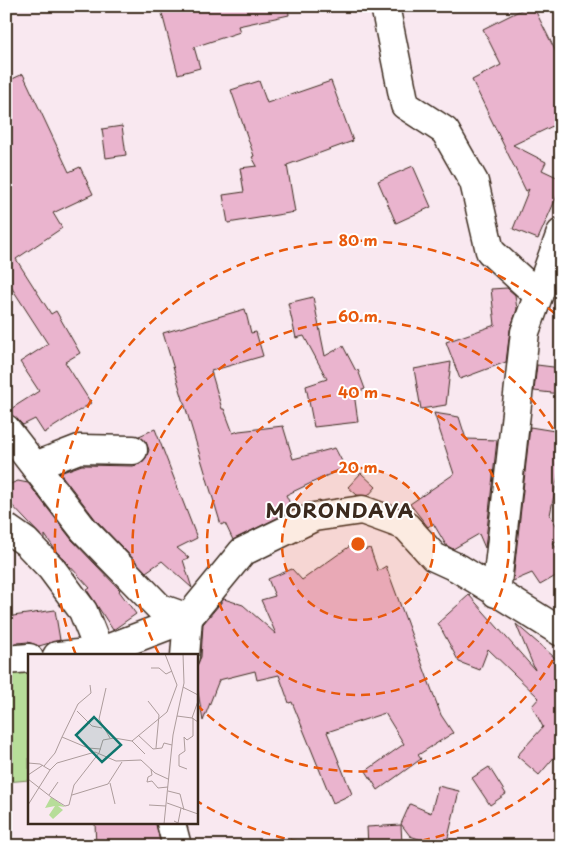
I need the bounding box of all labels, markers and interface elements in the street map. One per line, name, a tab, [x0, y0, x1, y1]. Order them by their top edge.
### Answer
text: 80 m	[338, 228, 378, 251]
text: 60 m	[338, 304, 378, 327]
text: 40 m	[338, 380, 378, 403]
text: 20 m	[339, 455, 377, 478]
district label: MORONDAVA	[265, 495, 415, 525]
centre of rings	[349, 535, 367, 553]
inset map	[28, 654, 198, 824]

